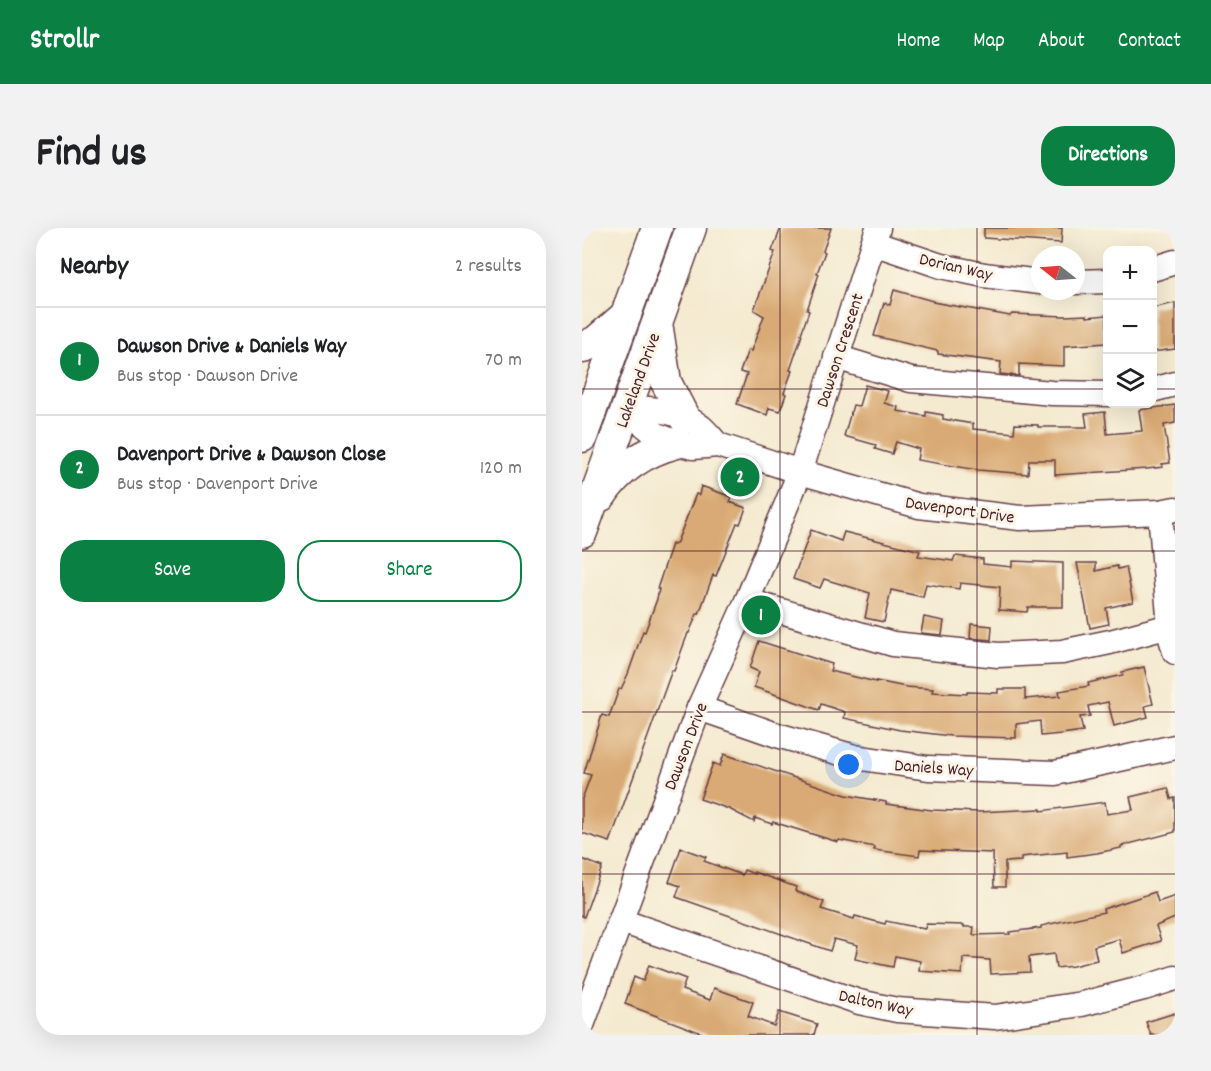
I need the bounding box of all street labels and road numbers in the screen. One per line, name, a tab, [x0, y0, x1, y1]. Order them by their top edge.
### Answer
street label: Dorian Way	[916, 248, 995, 289]
street label: Dawson Crescent	[811, 290, 872, 411]
street label: Lakeland Drive	[611, 330, 668, 432]
street label: Davenport Drive	[903, 491, 1016, 532]
street label: Dawson Drive	[659, 699, 716, 794]
street label: Daniels Way	[893, 754, 975, 785]
street label: Dalton Way	[836, 984, 916, 1025]

